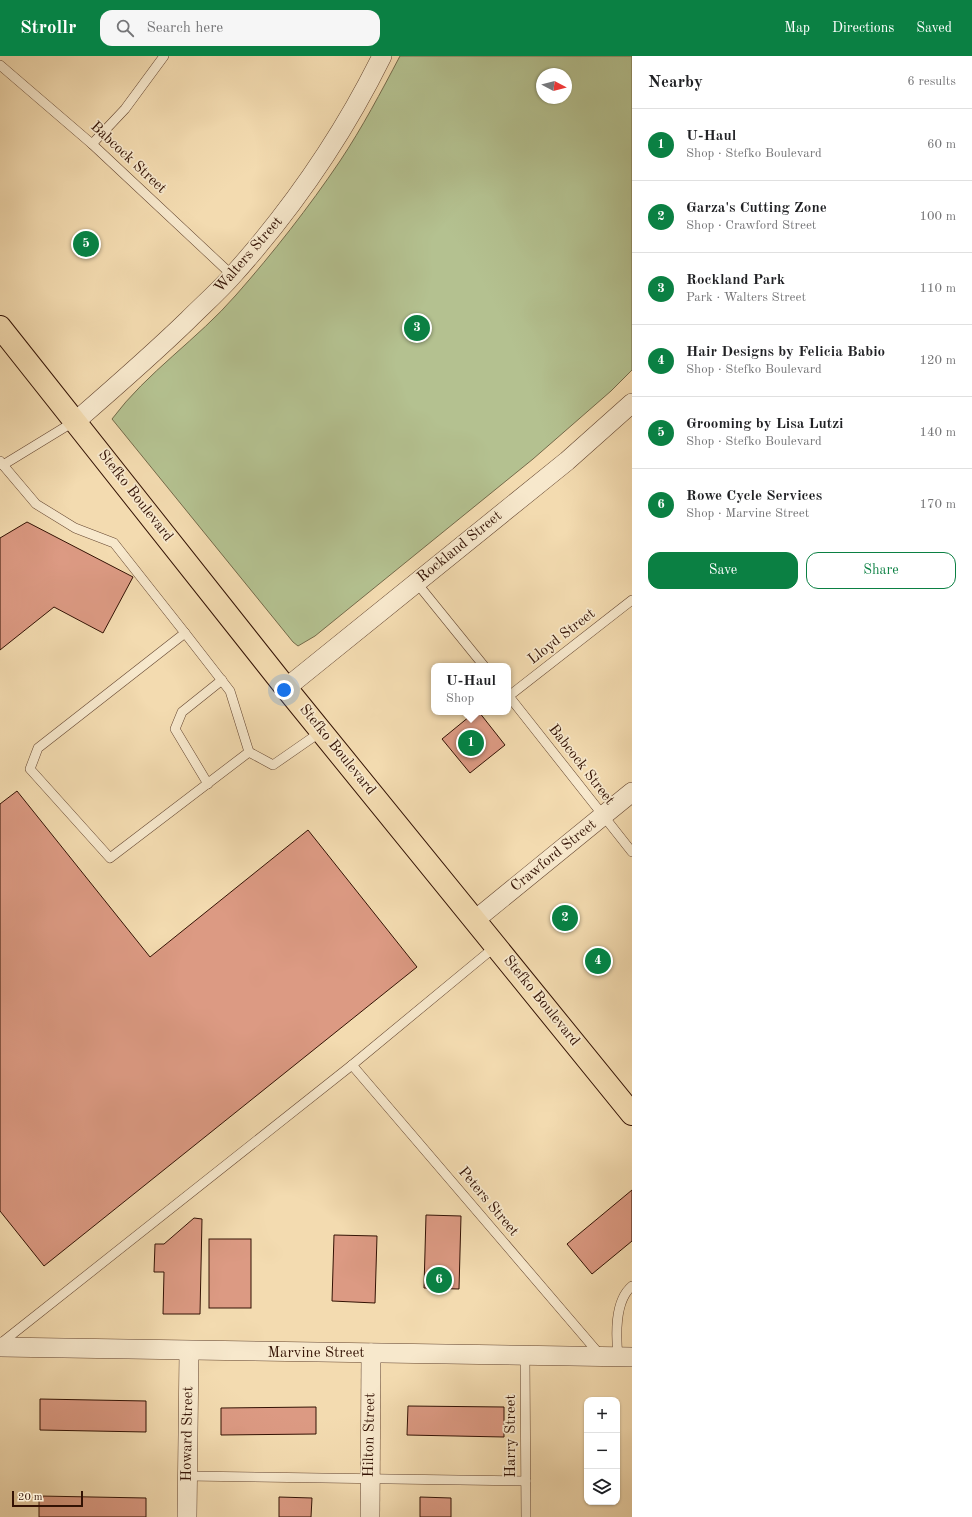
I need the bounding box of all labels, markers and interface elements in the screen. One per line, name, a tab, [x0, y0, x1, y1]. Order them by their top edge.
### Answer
search box	[100, 10, 380, 46]
icon: search	[114, 17, 136, 39]
text: Strollr	[20, 19, 76, 38]
text: Search here	[146, 21, 223, 36]
text: Map	[784, 21, 810, 35]
text: Directions	[832, 21, 894, 35]
text: Saved	[916, 21, 952, 35]
north arrow	[536, 68, 572, 104]
text: Nearby	[648, 74, 703, 91]
text: 6 results	[907, 75, 956, 88]
street label: Babcock Street	[87, 119, 169, 197]
text: U-Haul	[686, 129, 736, 144]
text: 1	[657, 138, 665, 151]
text: 60 m	[927, 138, 956, 151]
text: Shop · Stefko Boulevard	[686, 147, 822, 160]
text: Garza's Cutting Zone	[686, 201, 827, 216]
text: 2	[657, 210, 665, 223]
text: 100 m	[919, 210, 956, 223]
street label: Walters Street	[212, 214, 286, 296]
text: Shop · Crawford Street	[686, 219, 816, 232]
pin: 5	[73, 229, 99, 259]
text: Rockland Park	[686, 273, 785, 288]
text: 3	[657, 282, 665, 295]
text: 110 m	[919, 282, 956, 295]
text: Park · Walters Street	[686, 291, 806, 304]
pin: 3	[404, 313, 430, 343]
text: Hair Designs by Felicia Babio	[686, 345, 885, 360]
text: 4	[657, 354, 665, 367]
text: 120 m	[919, 354, 956, 367]
text: Shop · Stefko Boulevard	[686, 363, 822, 376]
text: Grooming by Lisa Lutzi	[686, 417, 844, 432]
text: 5	[657, 426, 665, 439]
text: 140 m	[919, 426, 956, 439]
text: Shop · Stefko Boulevard	[686, 435, 822, 448]
street label: Stefko Boulevard	[95, 447, 175, 545]
text: Rowe Cycle Services	[686, 489, 822, 504]
text: 6	[657, 498, 665, 511]
text: 170 m	[919, 498, 956, 511]
text: Shop · Marvine Street	[686, 507, 809, 520]
street label: Rockland Street	[415, 508, 505, 586]
button: Save	[648, 552, 798, 589]
button: Share	[806, 552, 956, 589]
street label: Lloyd Street	[526, 606, 598, 668]
popup	[431, 663, 511, 715]
text: U-Haul	[446, 674, 496, 689]
your location	[274, 680, 294, 700]
text: Shop	[446, 692, 474, 705]
street label: Stefko Boulevard	[296, 702, 378, 798]
street label: Babcock Street	[545, 722, 617, 808]
pin: 1	[458, 728, 484, 758]
street label: Crawford Street	[508, 817, 600, 895]
pin: 2	[552, 903, 578, 933]
pin: 4	[585, 946, 611, 976]
street label: Stefko Boulevard	[500, 953, 582, 1049]
street label: Peters Street	[455, 1165, 521, 1239]
pin: 6	[426, 1265, 452, 1295]
street label: Marvine Street	[267, 1346, 365, 1361]
street label: Howard Street	[180, 1386, 196, 1482]
street label: Hilton Street	[362, 1393, 378, 1477]
street label: Harry Street	[504, 1394, 519, 1478]
map controls	[584, 1397, 620, 1505]
button: +	[584, 1397, 620, 1433]
button: −	[584, 1433, 620, 1469]
button: layers	[584, 1469, 620, 1505]
scale bar	[12, 1489, 83, 1508]
text: 20 m	[18, 1492, 43, 1503]

